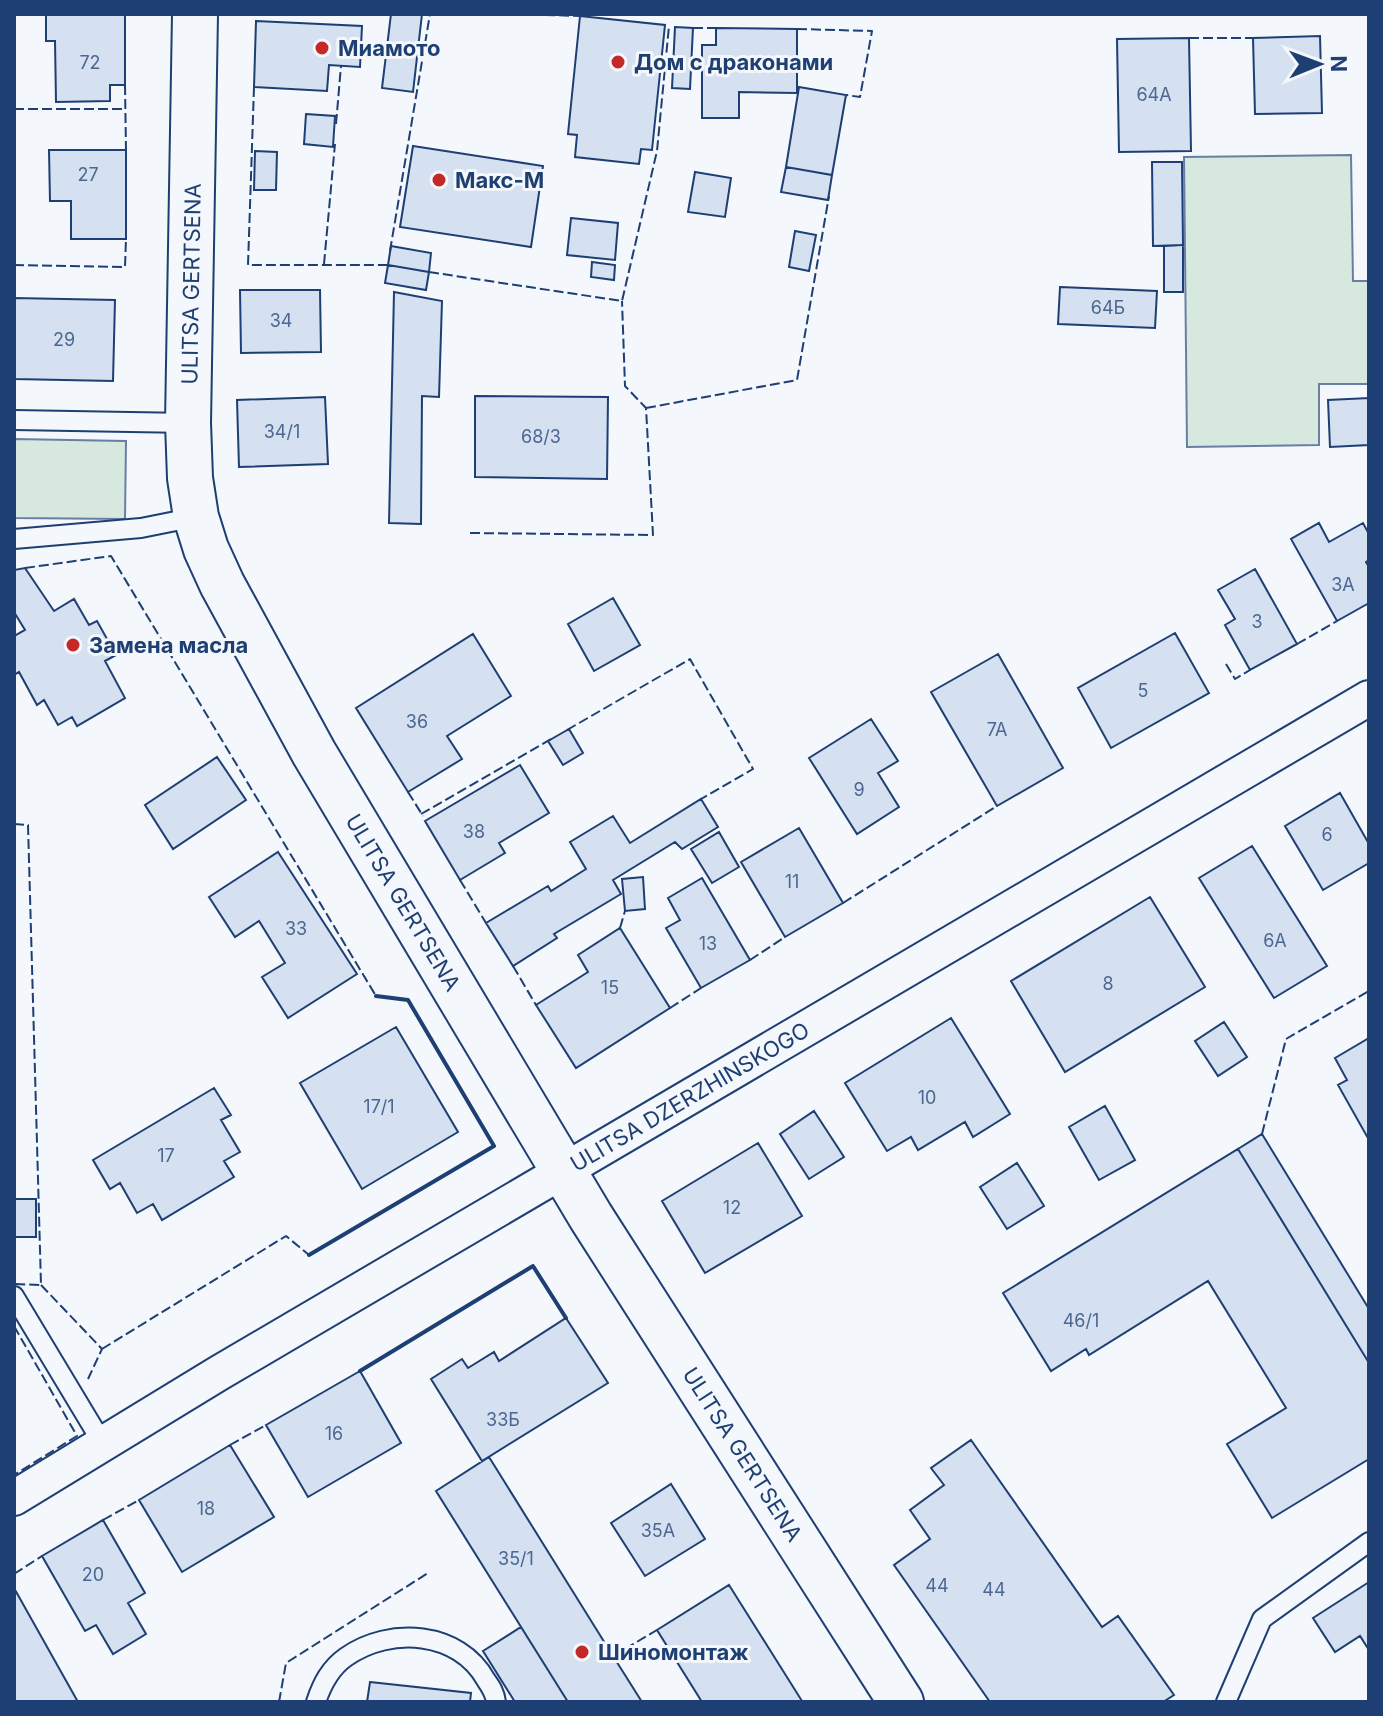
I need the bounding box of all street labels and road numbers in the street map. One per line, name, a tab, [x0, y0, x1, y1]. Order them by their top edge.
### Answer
street label: ULITSA GERTSENA	[176, 183, 206, 385]
street label: ULITSA GERTSENA	[340, 809, 466, 996]
street label: ULITSA DZERZHINSKOGO	[566, 1016, 814, 1177]
street label: ULITSA GERTSENA	[677, 1362, 808, 1546]

